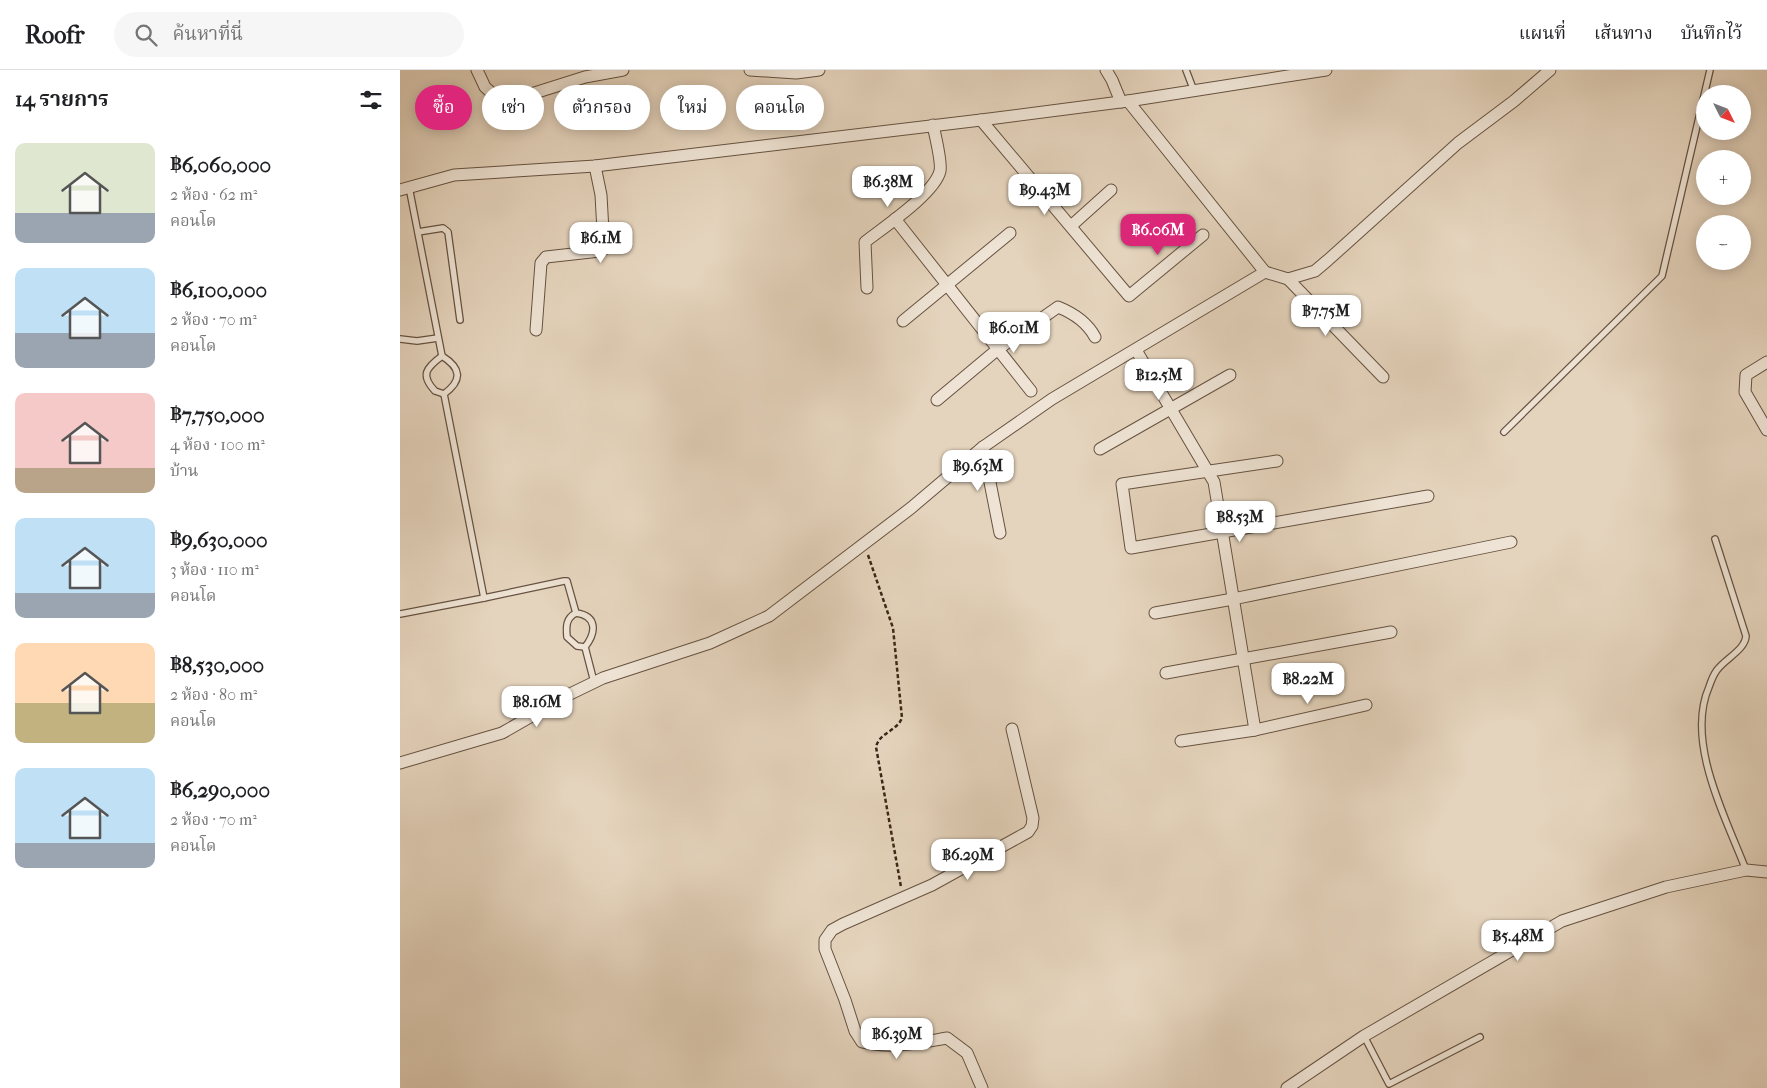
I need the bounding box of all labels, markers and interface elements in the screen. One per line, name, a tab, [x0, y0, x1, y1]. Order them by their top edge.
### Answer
search box	[114, 12, 464, 57]
text: Roofr	[25, 21, 84, 49]
icon: search	[132, 21, 160, 49]
text: ค้นหาที่นี่	[172, 23, 243, 45]
text: แผนที่	[1519, 23, 1566, 44]
text: เส้นทาง	[1594, 23, 1653, 44]
text: บันทึกไว้	[1681, 23, 1742, 44]
chip: ซื้อ	[415, 85, 472, 130]
chip: เช่า	[482, 85, 544, 130]
chip: ตัวกรอง	[554, 85, 650, 130]
chip: ใหม่	[660, 85, 726, 130]
chip: คอนโด	[736, 85, 824, 130]
north arrow	[1696, 85, 1751, 140]
map controls	[1696, 85, 1751, 270]
icon: filters	[357, 86, 385, 114]
text: 14 รายการ	[15, 87, 109, 111]
button: +	[1696, 150, 1751, 205]
text: ฿6,060,000	[170, 153, 271, 177]
icon: home	[55, 163, 115, 223]
pin: ฿6.38M	[847, 166, 929, 208]
text: ฿6.38M	[863, 172, 913, 191]
pin: ฿9.43M	[1004, 174, 1086, 216]
text: ฿9.43M	[1019, 180, 1071, 199]
text: 2 ห้อง · 62 m²	[170, 185, 257, 204]
text: คอนโด	[170, 211, 216, 230]
pin: ฿6.06M	[1117, 214, 1199, 256]
button: −	[1696, 215, 1751, 270]
text: ฿6.06M	[1132, 220, 1184, 239]
pin: ฿6.1M	[566, 222, 636, 264]
text: ฿6.1M	[580, 228, 622, 247]
text: ฿6,100,000	[170, 278, 267, 302]
icon: home	[55, 288, 115, 348]
pin: ฿7.75M	[1285, 294, 1367, 337]
text: ฿7.75M	[1302, 301, 1350, 320]
text: 2 ห้อง · 70 m²	[170, 310, 257, 329]
pin: ฿6.01M	[973, 312, 1055, 354]
text: ฿6.01M	[989, 318, 1039, 337]
text: คอนโด	[170, 336, 216, 355]
pin: ฿12.5M	[1118, 358, 1200, 401]
text: ฿12.5M	[1136, 365, 1182, 384]
text: ฿7,750,000	[170, 403, 265, 427]
icon: home	[55, 413, 115, 473]
text: 4 ห้อง · 100 m²	[170, 435, 265, 454]
pin: ฿9.63M	[937, 450, 1019, 492]
text: ฿9.63M	[953, 456, 1003, 475]
text: บ้าน	[170, 461, 198, 480]
pin: ฿8.53M	[1199, 500, 1281, 543]
text: ฿8.53M	[1216, 507, 1264, 526]
text: ฿9,630,000	[170, 528, 268, 552]
icon: home	[55, 538, 115, 598]
text: 3 ห้อง · 110 m²	[170, 560, 259, 579]
text: คอนโด	[170, 586, 216, 605]
text: ฿8,530,000	[170, 653, 264, 677]
pin: ฿8.22M	[1267, 662, 1349, 705]
icon: home	[55, 663, 115, 723]
text: ฿8.22M	[1282, 669, 1334, 688]
text: 2 ห้อง · 80 m²	[170, 685, 257, 704]
pin: ฿8.16M	[496, 686, 578, 728]
text: ฿8.16M	[512, 692, 562, 711]
text: คอนโด	[170, 711, 216, 730]
text: ฿6,290,000	[170, 778, 270, 802]
icon: home	[55, 788, 115, 848]
text: 2 ห้อง · 70 m²	[170, 810, 257, 829]
text: คอนโด	[170, 836, 216, 855]
pin: ฿6.29M	[927, 838, 1009, 881]
text: ฿6.29M	[942, 845, 994, 864]
pin: ฿5.48M	[1477, 920, 1559, 962]
text: ฿5.48M	[1492, 926, 1544, 945]
pin: ฿6.39M	[856, 1018, 938, 1060]
text: ฿6.39M	[872, 1024, 922, 1043]

